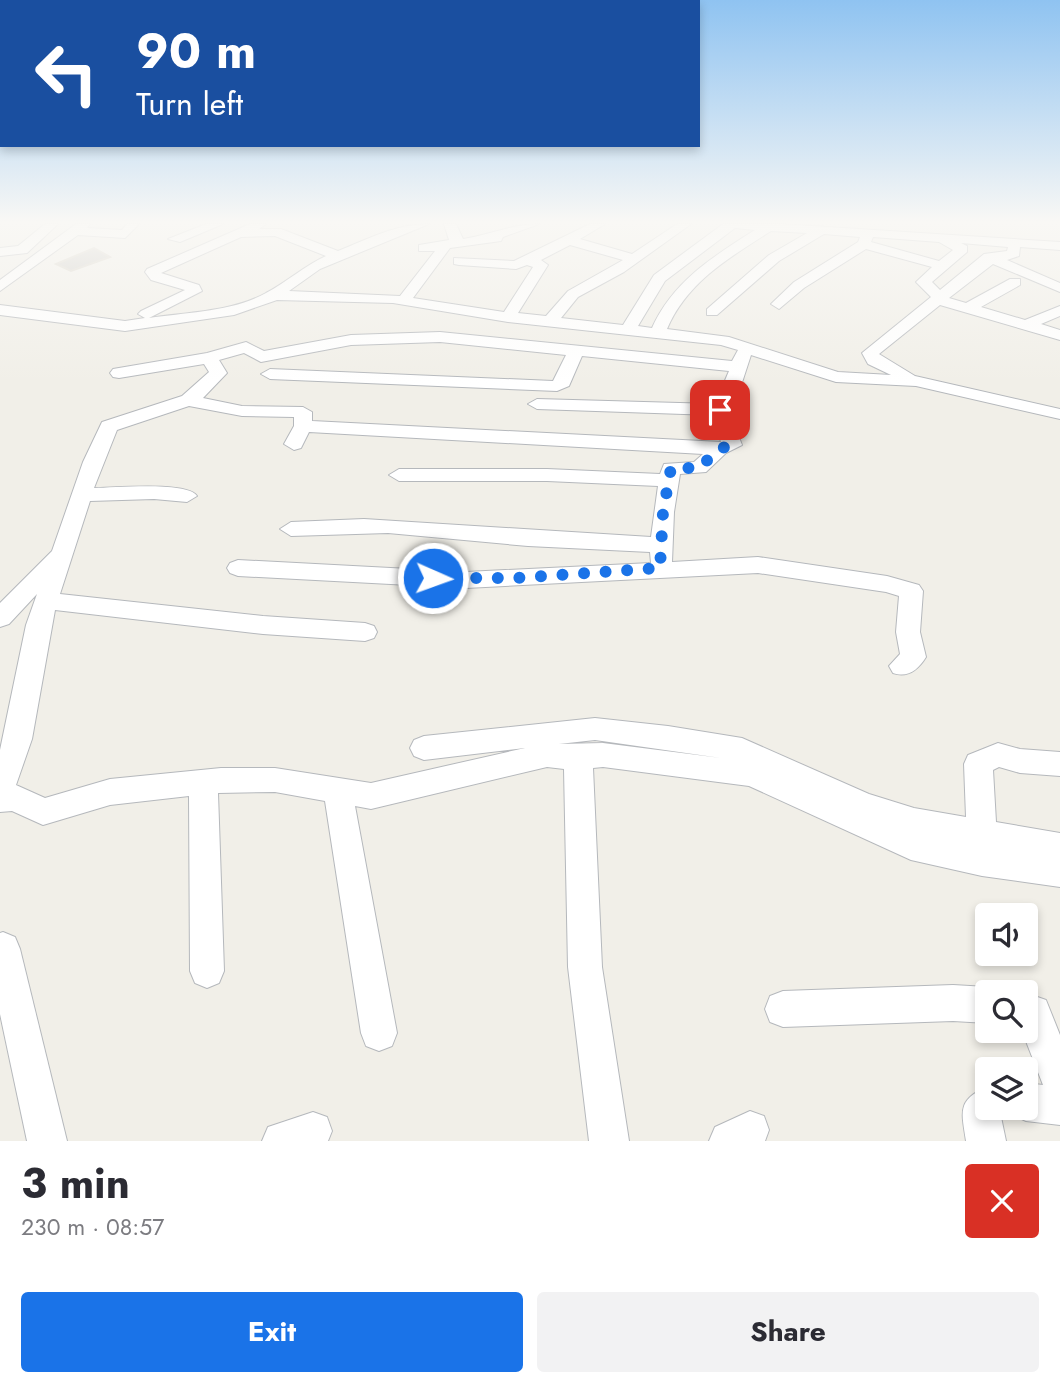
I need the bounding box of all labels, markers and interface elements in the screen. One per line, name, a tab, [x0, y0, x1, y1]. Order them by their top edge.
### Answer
text: 90 m	[136, 16, 256, 86]
icon: left	[21, 28, 112, 119]
text: Turn left	[136, 81, 243, 127]
pin	[690, 380, 750, 440]
icon: arrive	[701, 391, 739, 429]
position arrow	[396, 541, 470, 615]
map controls	[975, 903, 1038, 1120]
button: sound	[975, 903, 1038, 966]
button: search	[975, 980, 1038, 1043]
button: layers	[975, 1057, 1038, 1120]
text: 3 min	[21, 1153, 130, 1214]
button: close	[965, 1164, 1039, 1238]
text: 230 m · 08:57	[21, 1210, 164, 1244]
button: Exit	[21, 1292, 523, 1372]
button: Share	[537, 1292, 1039, 1372]

